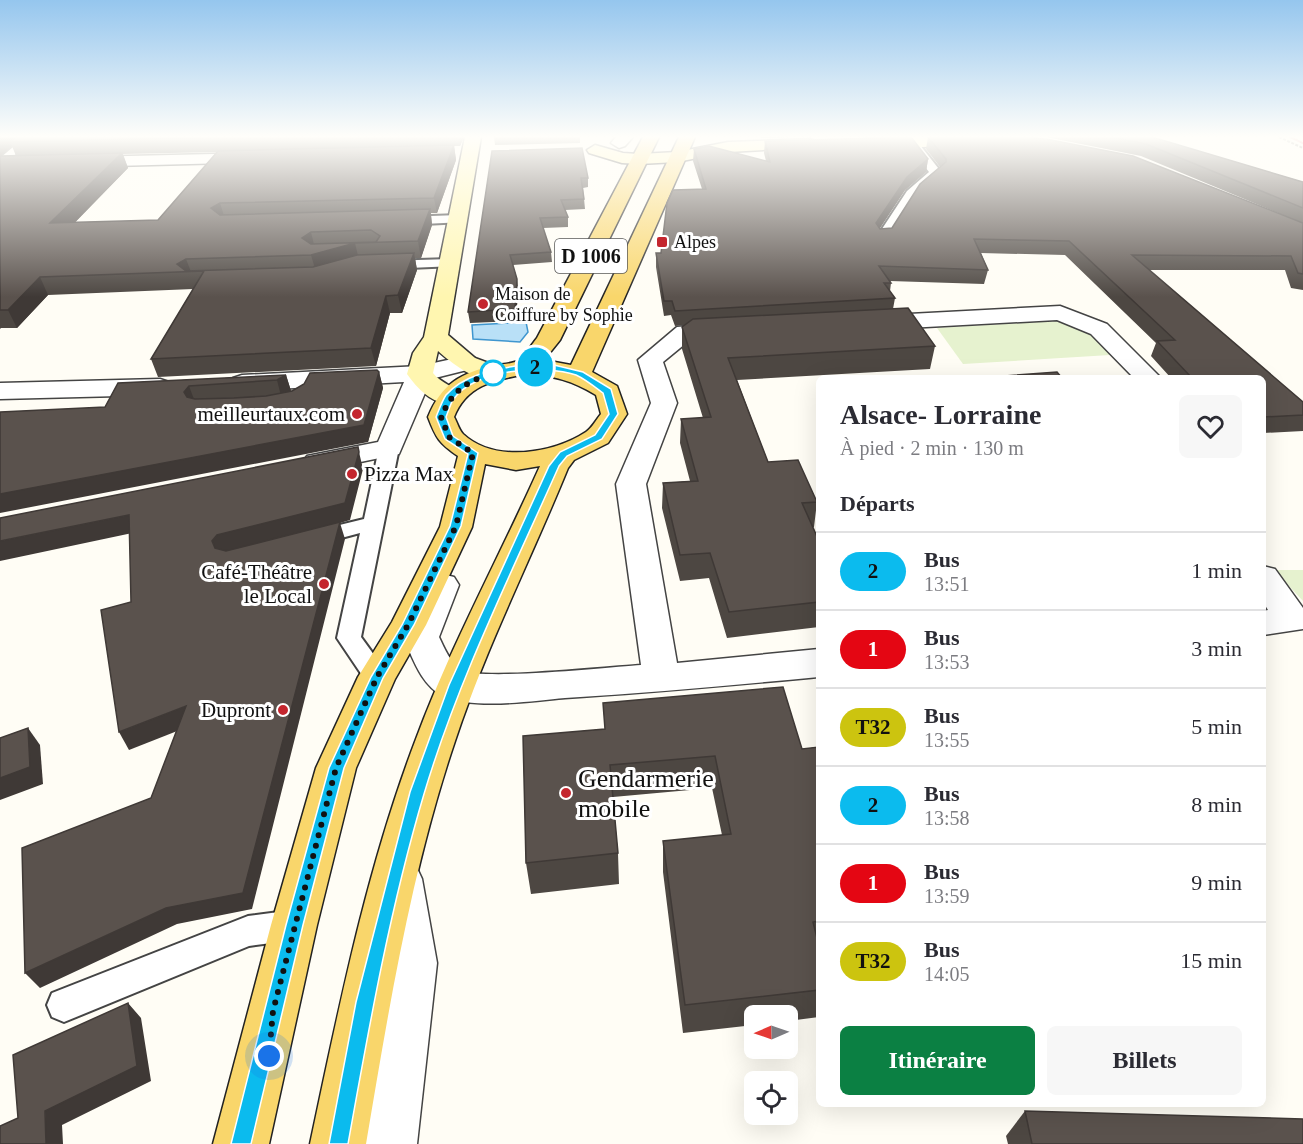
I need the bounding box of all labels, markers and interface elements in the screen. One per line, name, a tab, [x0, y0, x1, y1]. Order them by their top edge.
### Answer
place label: Alpes	[674, 232, 716, 252]
marker: Alpes	[655, 235, 669, 249]
road number: D 1006	[555, 239, 627, 273]
place label: Maison de Coiffure by Sophie	[495, 284, 633, 325]
marker: Maison de Coiffure by Sophie	[476, 297, 490, 311]
line badge: 2	[516, 348, 554, 386]
text: 2	[530, 355, 540, 379]
unlabelled marker	[480, 360, 506, 386]
button: heart	[1179, 395, 1242, 458]
text: Alsace- Lorraine	[840, 399, 1041, 430]
place label: meilleurtaux.com	[197, 402, 345, 426]
marker: meilleurtaux.com	[350, 407, 364, 421]
text: À pied · 2 min · 130 m	[840, 437, 1024, 459]
place label: Pizza Max	[364, 462, 454, 486]
marker: Pizza Max	[345, 467, 359, 481]
text: Départs	[840, 491, 915, 516]
text: Bus	[924, 547, 959, 572]
text: 1 min	[1191, 558, 1242, 583]
text: 2	[868, 559, 878, 583]
place label: Café-Théâtre le Local	[201, 560, 312, 608]
text: 13:51	[924, 573, 970, 595]
marker: Café-Théâtre le Local	[317, 577, 331, 591]
text: Bus	[924, 625, 959, 650]
text: 3 min	[1191, 636, 1242, 661]
text: 1	[868, 637, 878, 661]
text: 13:53	[924, 651, 970, 673]
place label: Dupront	[201, 698, 271, 722]
marker: Dupront	[276, 703, 290, 717]
text: Bus	[924, 703, 959, 728]
text: 5 min	[1191, 714, 1242, 739]
text: T32	[855, 715, 891, 739]
text: 13:55	[924, 729, 970, 751]
place label: Gendarmerie mobile	[578, 764, 714, 823]
text: Bus	[924, 781, 959, 806]
marker: Gendarmerie mobile	[559, 786, 573, 800]
text: 8 min	[1191, 792, 1242, 817]
text: 2	[868, 793, 878, 817]
text: 13:58	[924, 807, 970, 829]
text: Bus	[924, 859, 959, 884]
text: 9 min	[1191, 870, 1242, 895]
text: 1	[868, 871, 878, 895]
text: 13:59	[924, 885, 970, 907]
text: Bus	[924, 937, 959, 962]
text: 15 min	[1180, 948, 1242, 973]
text: T32	[855, 949, 891, 973]
text: 14:05	[924, 963, 970, 985]
north arrow	[744, 1005, 798, 1059]
map controls	[744, 1005, 798, 1125]
button: Itinéraire	[840, 1026, 1035, 1095]
button: Billets	[1047, 1026, 1242, 1095]
your location	[254, 1041, 284, 1071]
button: locate	[744, 1071, 798, 1125]

